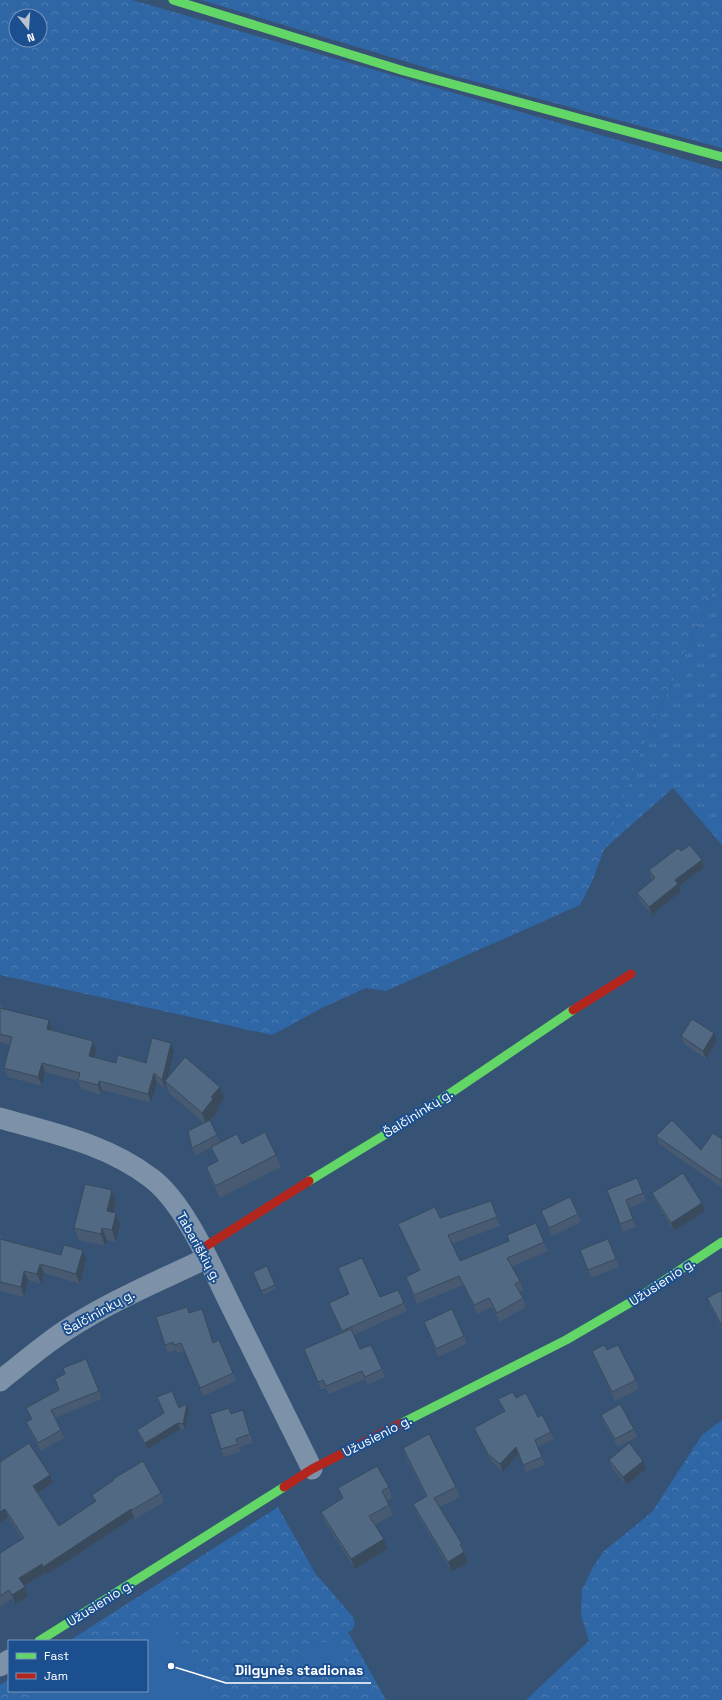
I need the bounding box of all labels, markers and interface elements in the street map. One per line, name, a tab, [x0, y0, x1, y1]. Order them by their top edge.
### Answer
north arrow	[8, 8, 48, 48]
text: N	[25, 30, 36, 45]
street label: Šalčininkų g.	[380, 1085, 456, 1141]
street label: Tabariškių g.	[173, 1209, 225, 1285]
street label: Užusienio g.	[626, 1254, 698, 1310]
street label: Šalčininkų g.	[60, 1286, 138, 1338]
street label: Užusienio g.	[340, 1411, 414, 1461]
street label: Užusienio g.	[64, 1576, 136, 1630]
legend	[8, 1640, 148, 1692]
text: Fast	[44, 1648, 69, 1664]
callout: Dilgynės stadionas	[226, 1657, 371, 1683]
text: Dilgynės stadionas	[235, 1661, 363, 1679]
text: Jam	[44, 1668, 68, 1684]

